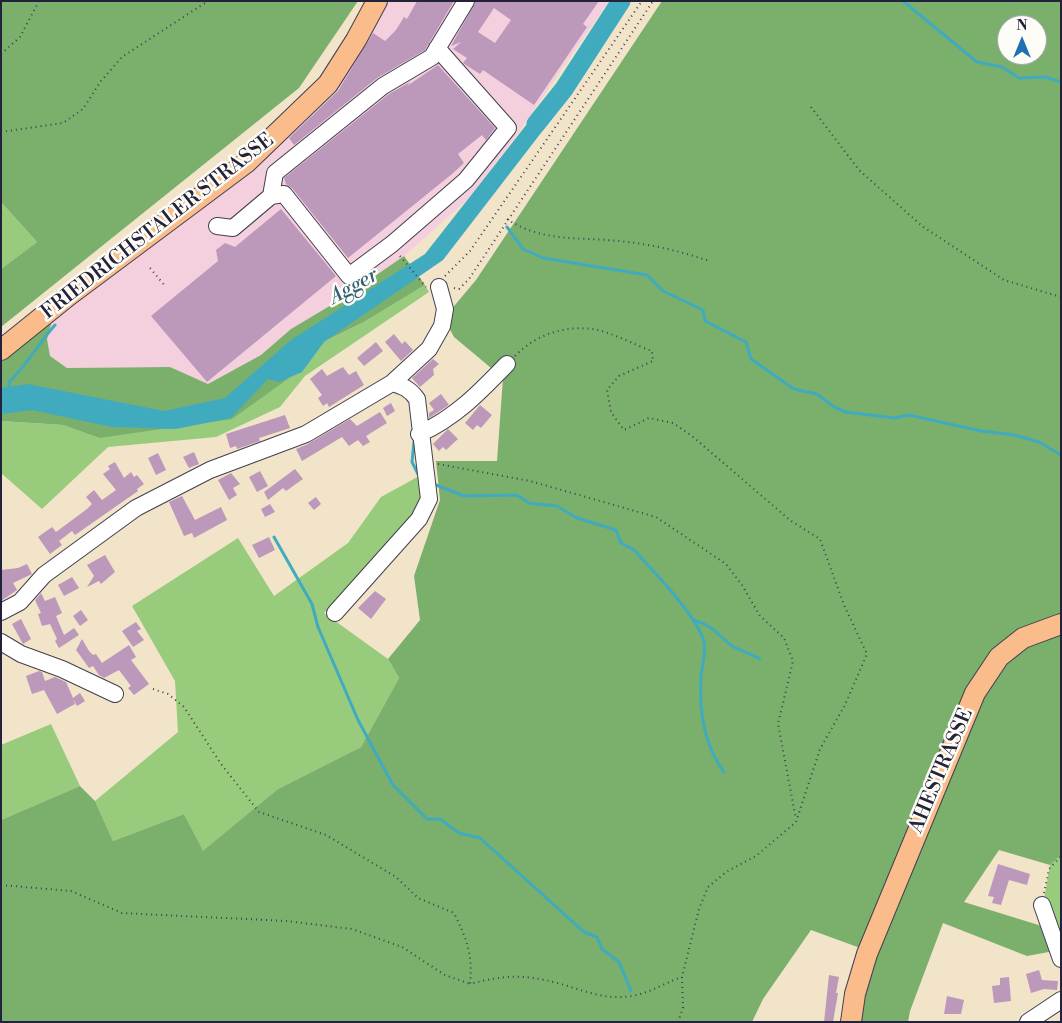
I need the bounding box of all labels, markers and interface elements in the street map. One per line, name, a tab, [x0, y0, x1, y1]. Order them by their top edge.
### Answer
north arrow	[997, 15, 1047, 65]
text: N	[1016, 17, 1028, 35]
street label: FRIEDRICHSTALER STRASSE	[37, 129, 279, 325]
water label: Agger	[325, 263, 383, 311]
street label: AHESTRASSE	[905, 705, 979, 837]

